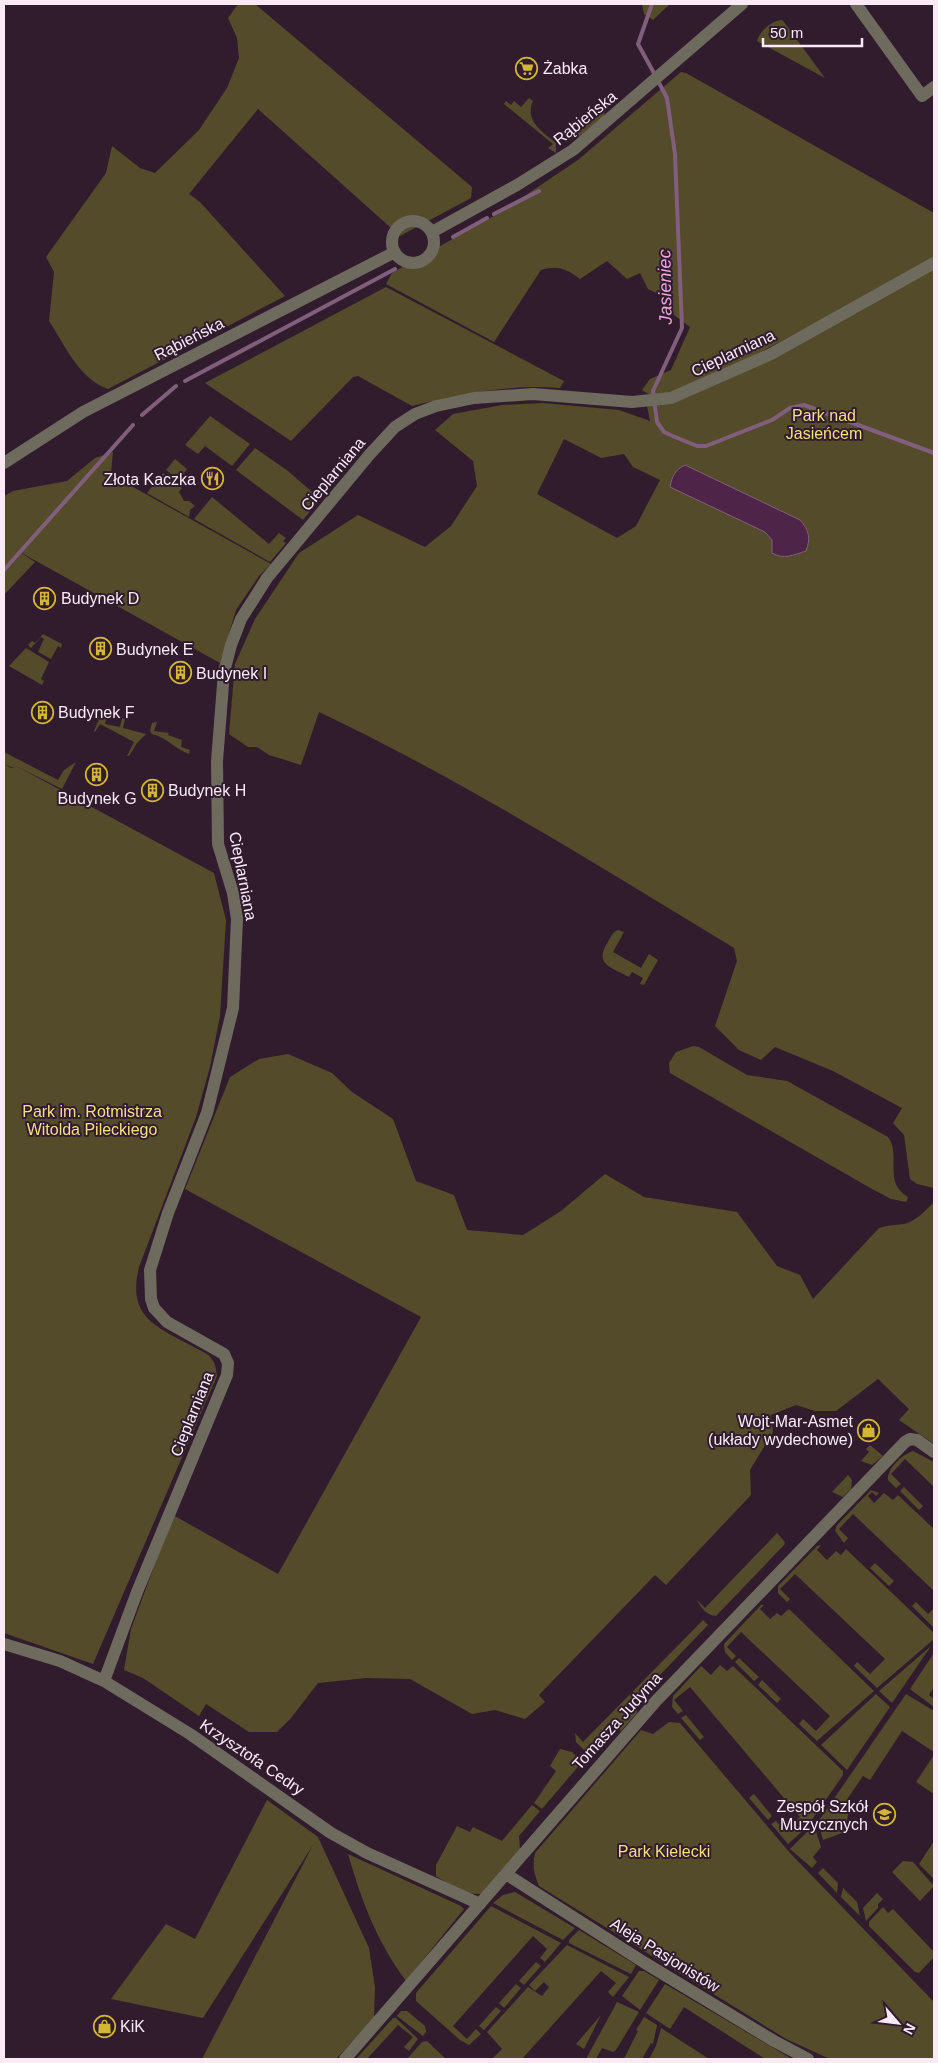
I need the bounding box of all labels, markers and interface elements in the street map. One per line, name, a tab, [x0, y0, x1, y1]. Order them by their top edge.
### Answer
scale bar	[763, 15, 862, 47]
text: 50 m	[770, 24, 803, 41]
supermarket icon: Żabka	[515, 56, 539, 80]
place label: Żabka	[543, 59, 588, 77]
street label: Rąbieńska	[550, 88, 620, 148]
water label: Jasieniec	[654, 249, 676, 326]
street label: Rąbieńska	[151, 314, 227, 364]
street label: Cieplarniana	[689, 326, 777, 380]
park label: Park nad Jasieńcem	[786, 407, 862, 442]
street label: Cieplarniana	[298, 434, 368, 514]
restaurant icon: Złota Kaczka	[200, 467, 224, 491]
place label: Złota Kaczka	[104, 471, 196, 488]
building icon: Budynek D	[33, 586, 57, 610]
place label: Budynek D	[61, 590, 139, 607]
building icon: Budynek E	[88, 637, 112, 661]
place label: Budynek E	[116, 641, 193, 658]
building icon: Budynek I	[168, 661, 192, 685]
place label: Budynek I	[196, 665, 267, 682]
building icon: Budynek F	[30, 700, 54, 724]
place label: Budynek F	[58, 704, 135, 721]
building icon: Budynek G	[85, 762, 109, 786]
building icon: Budynek H	[140, 778, 164, 802]
place label: Budynek H	[168, 782, 246, 799]
place label: Budynek G	[57, 790, 137, 807]
street label: Cieplarniana	[226, 830, 260, 922]
park label: Park im. Rotmistrza Witolda Pileckiego	[22, 1103, 162, 1138]
street label: Cieplarniana	[167, 1369, 217, 1459]
place label: Wojt-Mar-Asmet (układy wydechowe)	[708, 1413, 854, 1448]
shop icon: Wojt-Mar-Asmet (układy wydechowe)	[857, 1418, 881, 1442]
street label: Tomasza Judyma	[569, 1669, 665, 1773]
street label: Krzysztofa Cedry	[197, 1716, 307, 1798]
place label: Zespół Szkół Muzycznych	[776, 1798, 868, 1833]
school or university icon: Zespół Szkół Muzycznych	[872, 1803, 896, 1827]
park label: Park Kielecki	[618, 1843, 710, 1860]
street label: Aleja Pasjonistów	[607, 1915, 723, 1996]
north arrow	[873, 1998, 923, 2048]
shop icon: KiK	[92, 2014, 116, 2038]
place label: KiK	[120, 2018, 145, 2035]
text: N	[900, 2021, 919, 2037]

